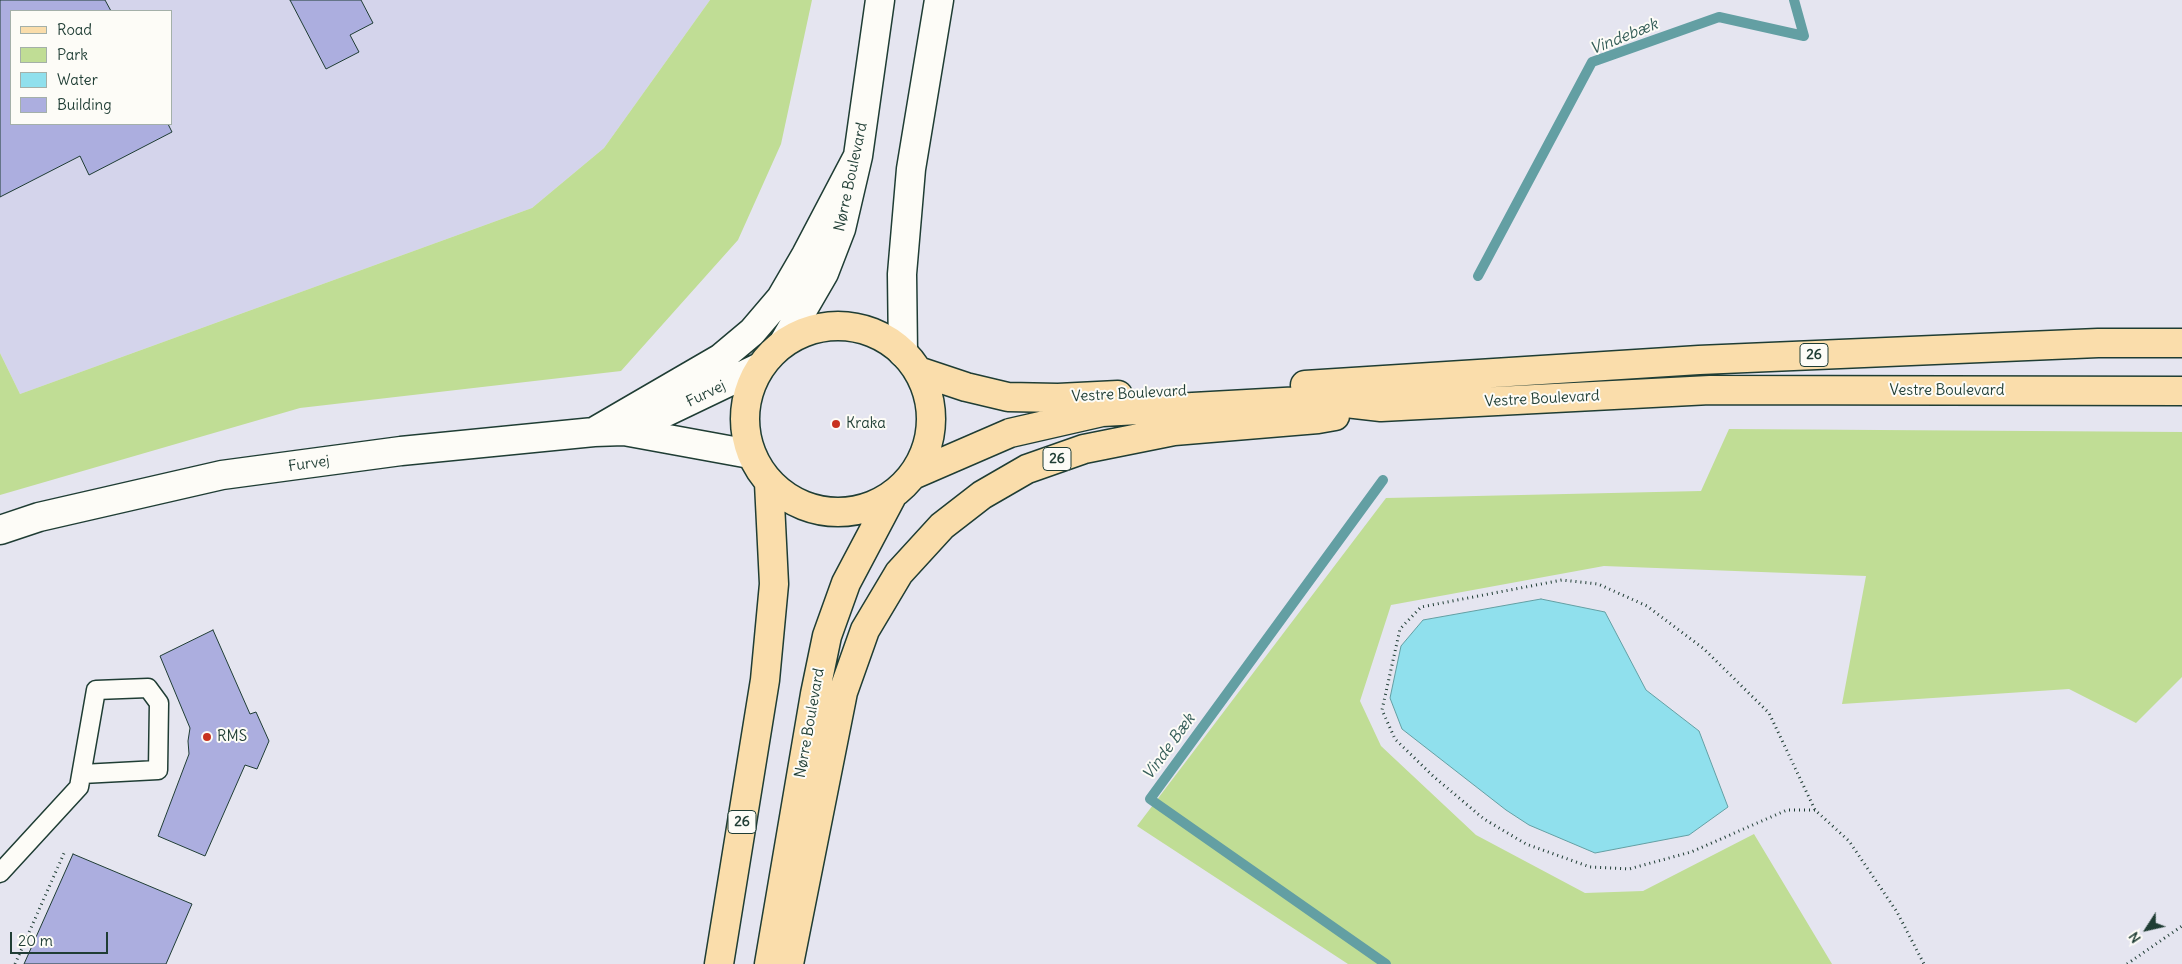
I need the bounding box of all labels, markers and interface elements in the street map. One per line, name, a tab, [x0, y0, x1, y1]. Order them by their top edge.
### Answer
legend	[10, 10, 172, 125]
water label: Vindebæk	[1587, 15, 1661, 59]
text: Road	[57, 20, 92, 39]
text: Park	[57, 45, 88, 64]
text: Water	[57, 70, 98, 89]
text: Building	[57, 95, 112, 114]
street label: Nørre Boulevard	[831, 121, 871, 233]
road number: 26	[1800, 344, 1828, 366]
street label: Furvej	[683, 377, 729, 411]
street label: Vestre Boulevard	[1071, 382, 1187, 406]
street label: Vestre Boulevard	[1889, 382, 2005, 400]
street label: Vestre Boulevard	[1484, 387, 1600, 411]
place label: Kraka	[846, 415, 886, 433]
marker: Kraka	[830, 418, 842, 430]
road number: 26	[1043, 448, 1071, 470]
street label: Furvej	[287, 452, 331, 476]
street label: Nørre Boulevard	[791, 667, 829, 779]
water label: Vinde Bæk	[1139, 710, 1199, 784]
place label: RMS	[217, 728, 247, 746]
marker: RMS	[201, 731, 213, 743]
road number: 26	[728, 810, 756, 834]
north arrow	[2122, 904, 2172, 954]
scale bar	[12, 922, 110, 954]
text: N	[2125, 928, 2145, 947]
text: 20 m	[18, 931, 53, 950]

